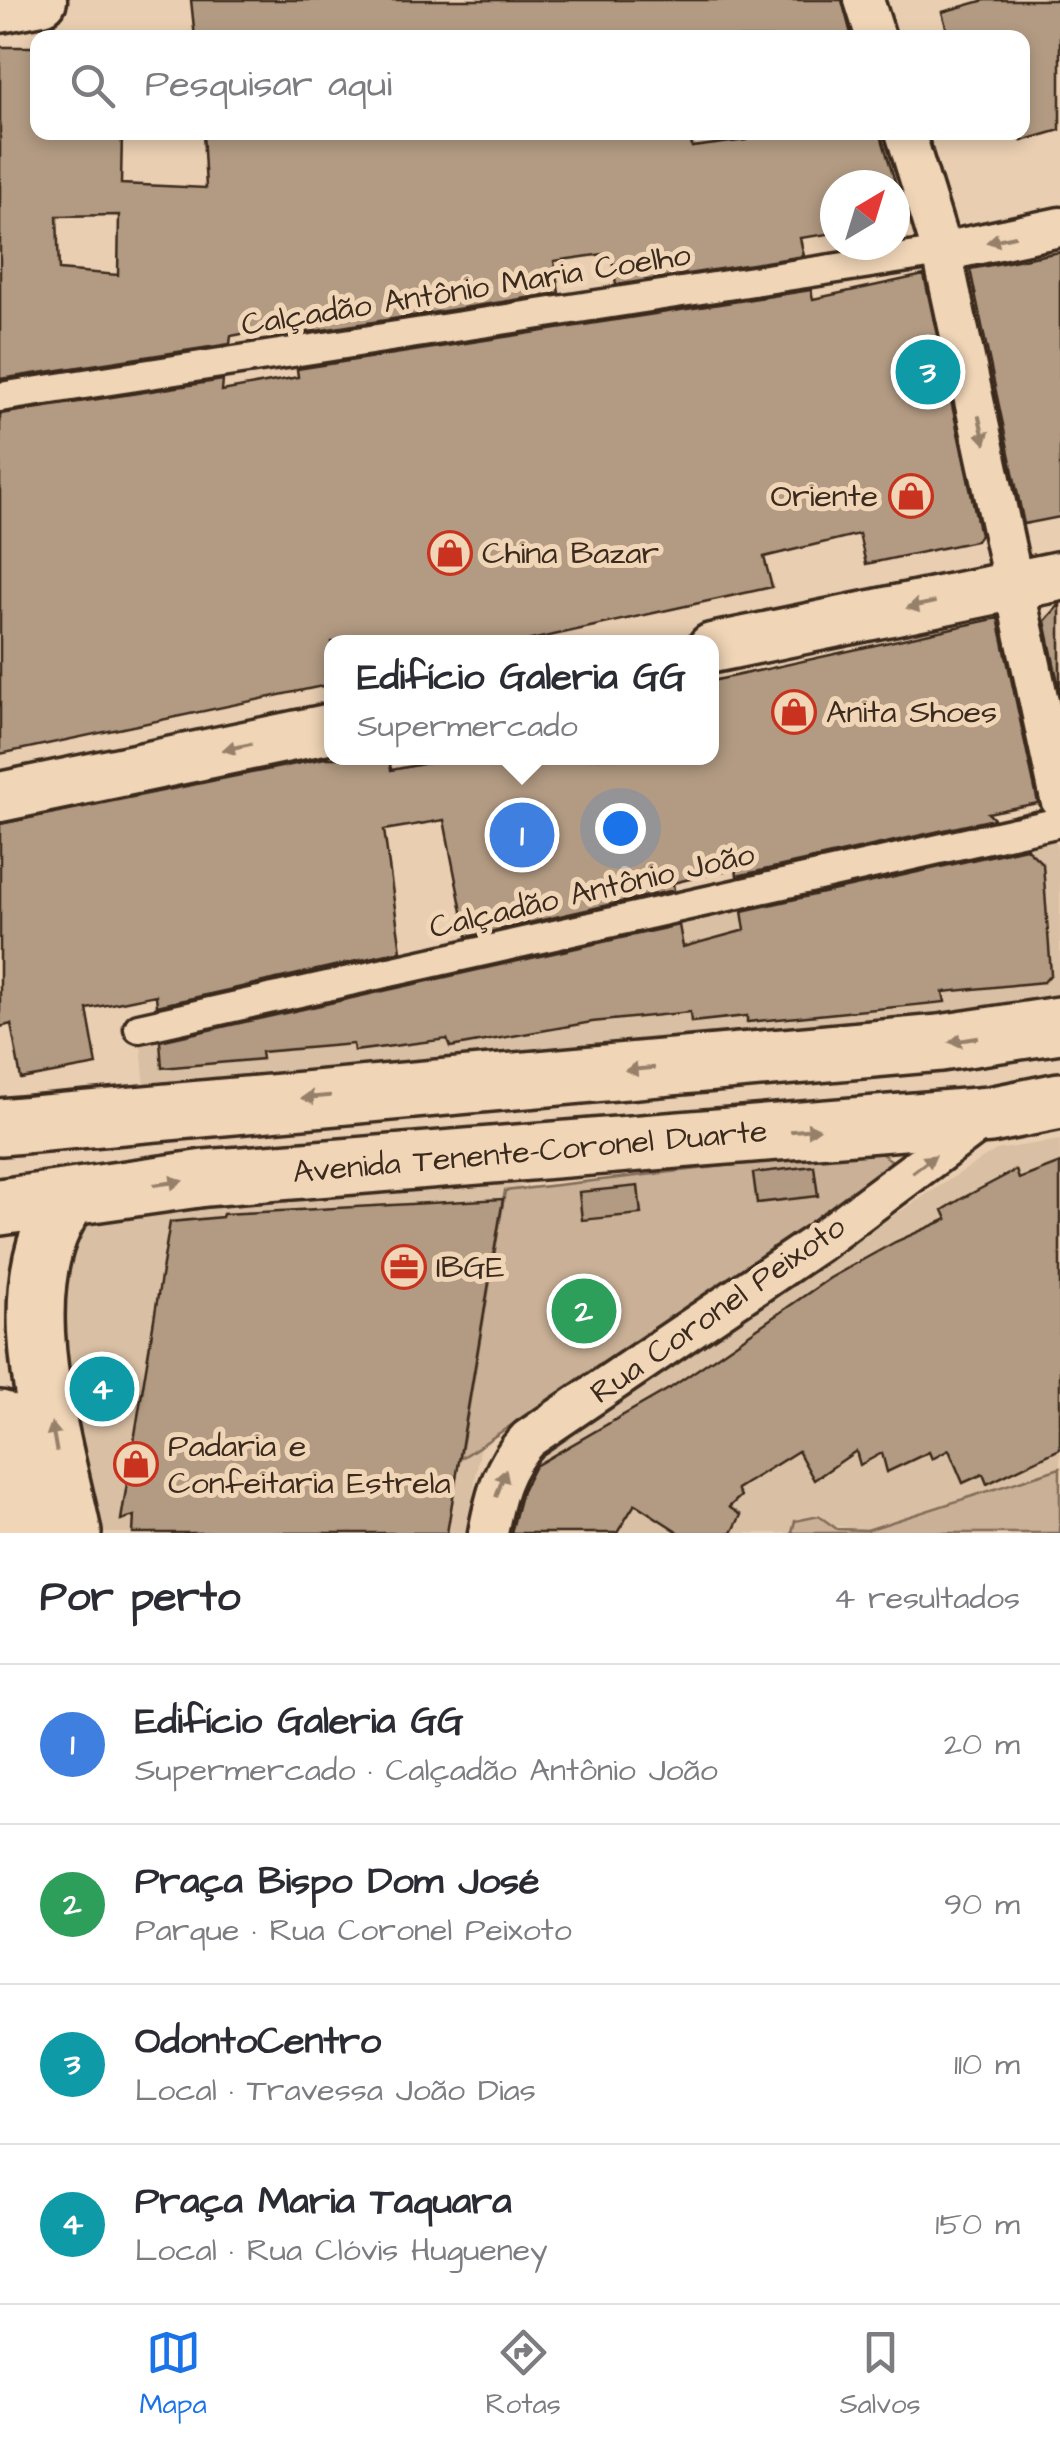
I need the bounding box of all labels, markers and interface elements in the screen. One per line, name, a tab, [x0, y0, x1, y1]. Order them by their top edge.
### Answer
search box	[30, 30, 1030, 140]
icon: search	[65, 58, 120, 113]
text: Pesquisar aqui	[145, 59, 392, 111]
north arrow	[820, 170, 910, 260]
street label: Calçadão Antônio Maria Coelho	[238, 232, 694, 348]
one-way arrow	[985, 232, 1016, 248]
pin: 3	[896, 334, 960, 410]
one-way arrow	[974, 415, 990, 446]
shop icon: Oriente	[888, 473, 934, 519]
place label: Oriente	[771, 474, 878, 519]
shop icon: China Bazar	[427, 530, 473, 576]
place label: China Bazar	[482, 531, 660, 576]
one-way arrow	[905, 597, 936, 613]
popup	[324, 635, 719, 765]
text: Edifício Galeria GG	[357, 652, 686, 704]
shop icon: Anita Shoes	[771, 689, 817, 735]
place label: Anita Shoes	[826, 690, 997, 735]
text: Supermercado	[357, 704, 578, 749]
one-way arrow	[221, 740, 252, 756]
pin: 1	[490, 798, 554, 872]
your location	[595, 803, 646, 854]
street label: Calçadão Antônio João	[425, 832, 759, 950]
one-way arrow	[947, 1032, 979, 1048]
one-way arrow	[624, 1062, 655, 1078]
one-way arrow	[300, 1090, 332, 1106]
street label: Avenida Tenente-Coronel Duarte	[291, 1109, 769, 1195]
one-way arrow	[790, 1121, 822, 1137]
one-way arrow	[911, 1154, 937, 1174]
one-way arrow	[152, 1175, 184, 1191]
street label: Rua Coronel Peixoto	[581, 1205, 855, 1415]
office icon: IBGE	[381, 1244, 427, 1290]
place label: IBGE	[436, 1245, 505, 1290]
pin: 2	[552, 1274, 616, 1348]
pin: 4	[70, 1352, 134, 1426]
one-way arrow	[46, 1421, 61, 1453]
place label: Padaria e Confeitaria Estrela	[168, 1424, 451, 1506]
shop icon: Padaria e Confeitaria Estrela	[113, 1441, 159, 1487]
one-way arrow	[494, 1467, 509, 1497]
text: Por perto	[40, 1569, 240, 1627]
text: 4 resultados	[833, 1576, 1020, 1621]
text: Edifício Galeria GG	[135, 1696, 464, 1748]
text: 1	[70, 1722, 75, 1767]
text: 20 m	[944, 1722, 1020, 1767]
text: Supermercado · Calçadão Antônio João	[135, 1748, 718, 1793]
text: Praça Bispo Dom José	[135, 1856, 540, 1908]
text: 2	[63, 1882, 82, 1927]
text: 90 m	[944, 1882, 1020, 1927]
text: Parque · Rua Coronel Peixoto	[135, 1908, 572, 1953]
text: OdontoCentro	[135, 2016, 381, 2068]
text: 3	[64, 2042, 81, 2087]
text: 110 m	[954, 2042, 1020, 2087]
text: Local · Travessa João Dias	[135, 2068, 536, 2113]
text: Praça Maria Taquara	[135, 2176, 512, 2228]
text: 4	[62, 2202, 83, 2247]
text: 150 m	[935, 2202, 1020, 2247]
text: Local · Rua Clóvis Hugueney	[135, 2228, 548, 2273]
tab: Mapa	[139, 2325, 207, 2424]
tab: Rotas	[485, 2325, 561, 2424]
tab: Salvos	[840, 2325, 921, 2424]

